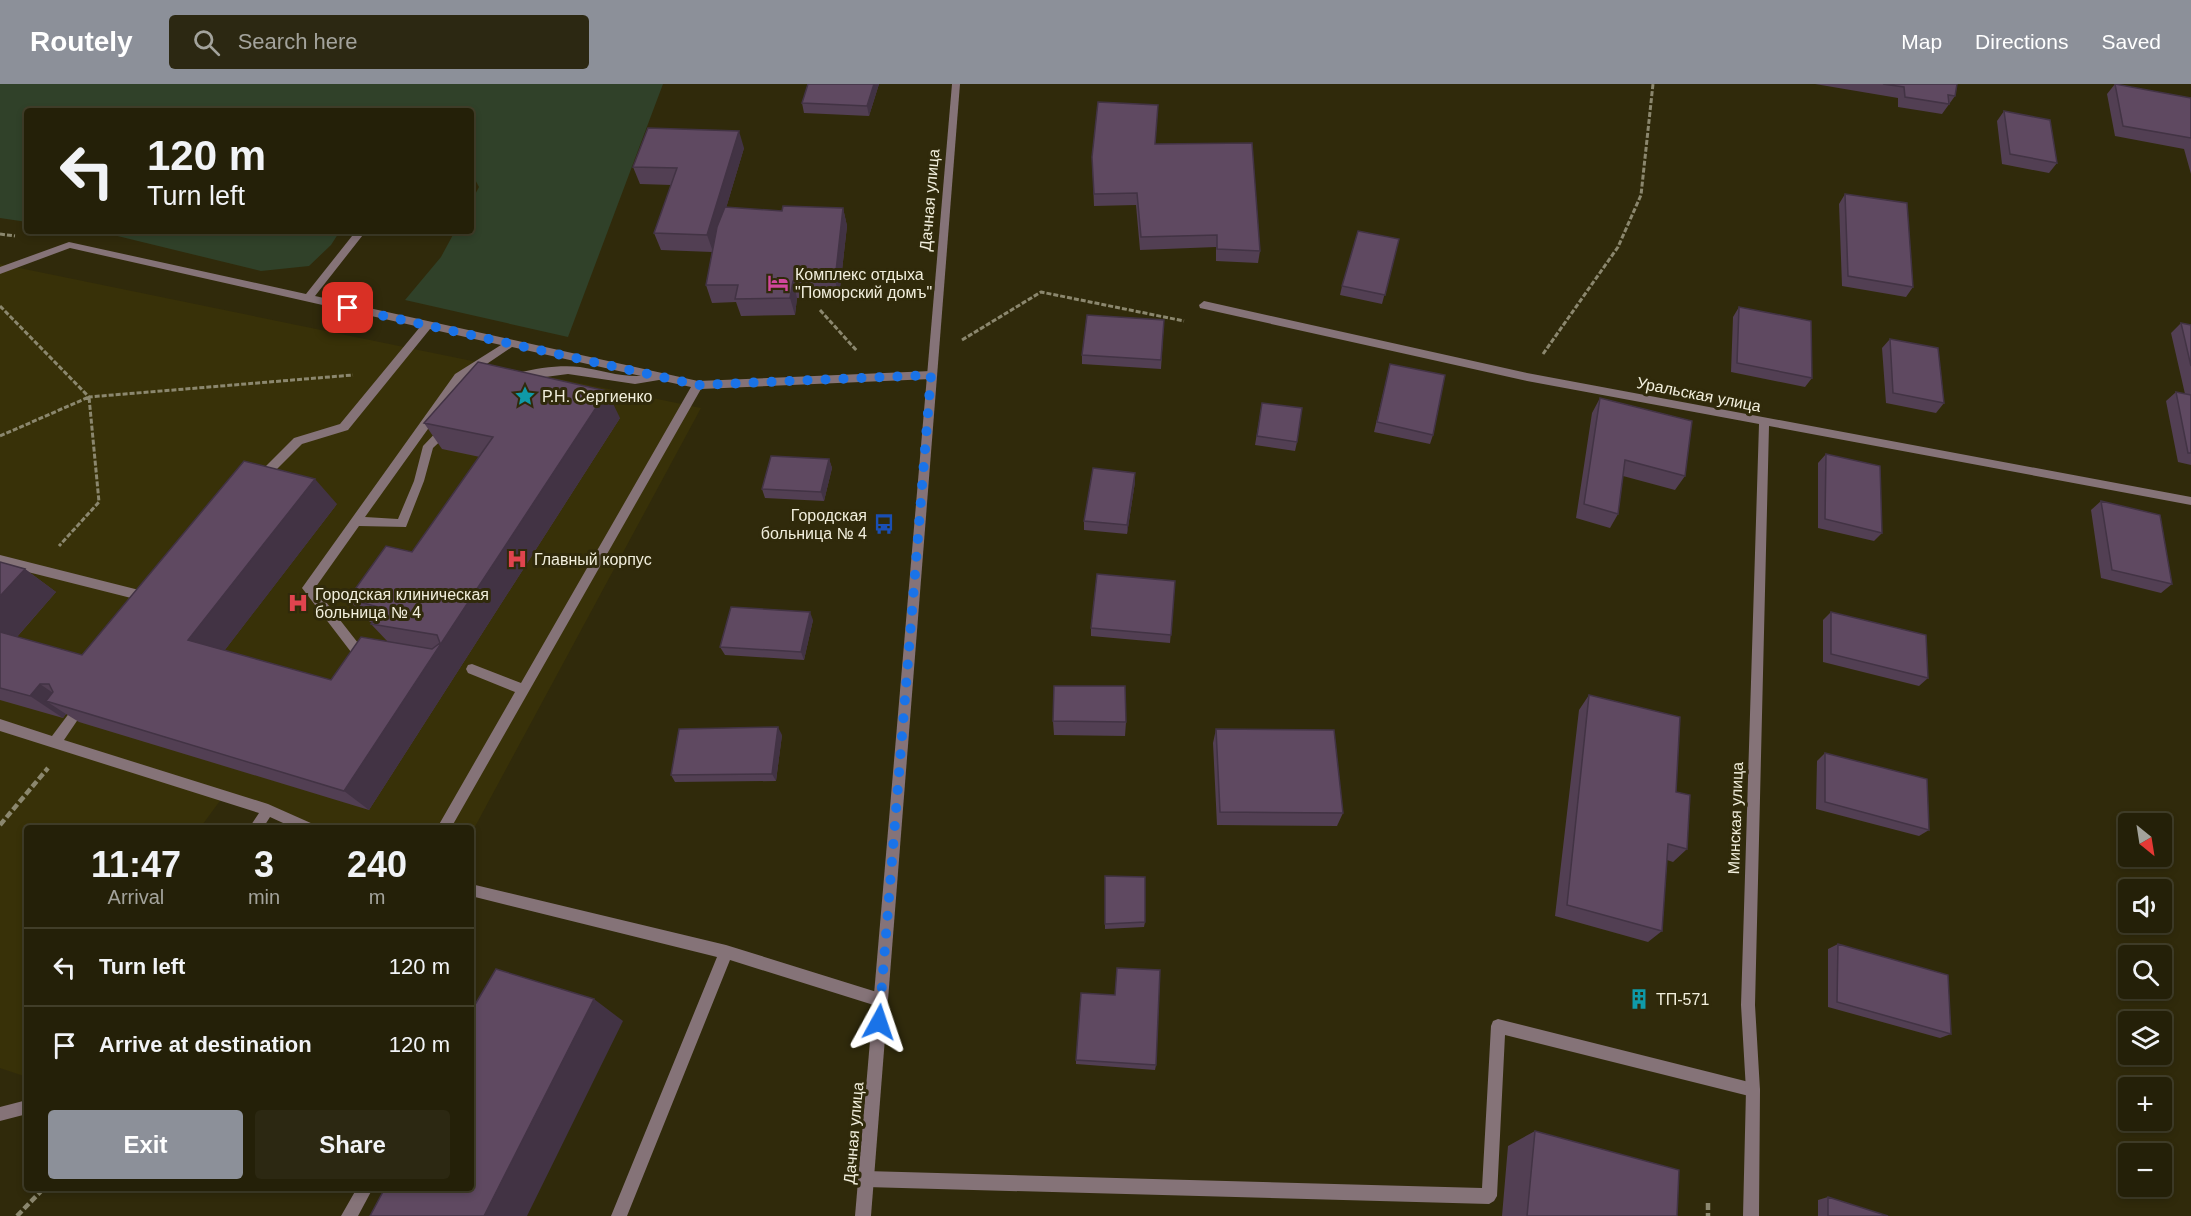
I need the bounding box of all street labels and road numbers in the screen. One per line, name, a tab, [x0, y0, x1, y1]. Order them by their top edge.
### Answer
street label: Дачная улица	[917, 148, 942, 252]
street label: Уральская улица	[1635, 374, 1763, 415]
street label: Минская улица	[1725, 761, 1746, 875]
street label: Дачная улица	[841, 1081, 866, 1185]

